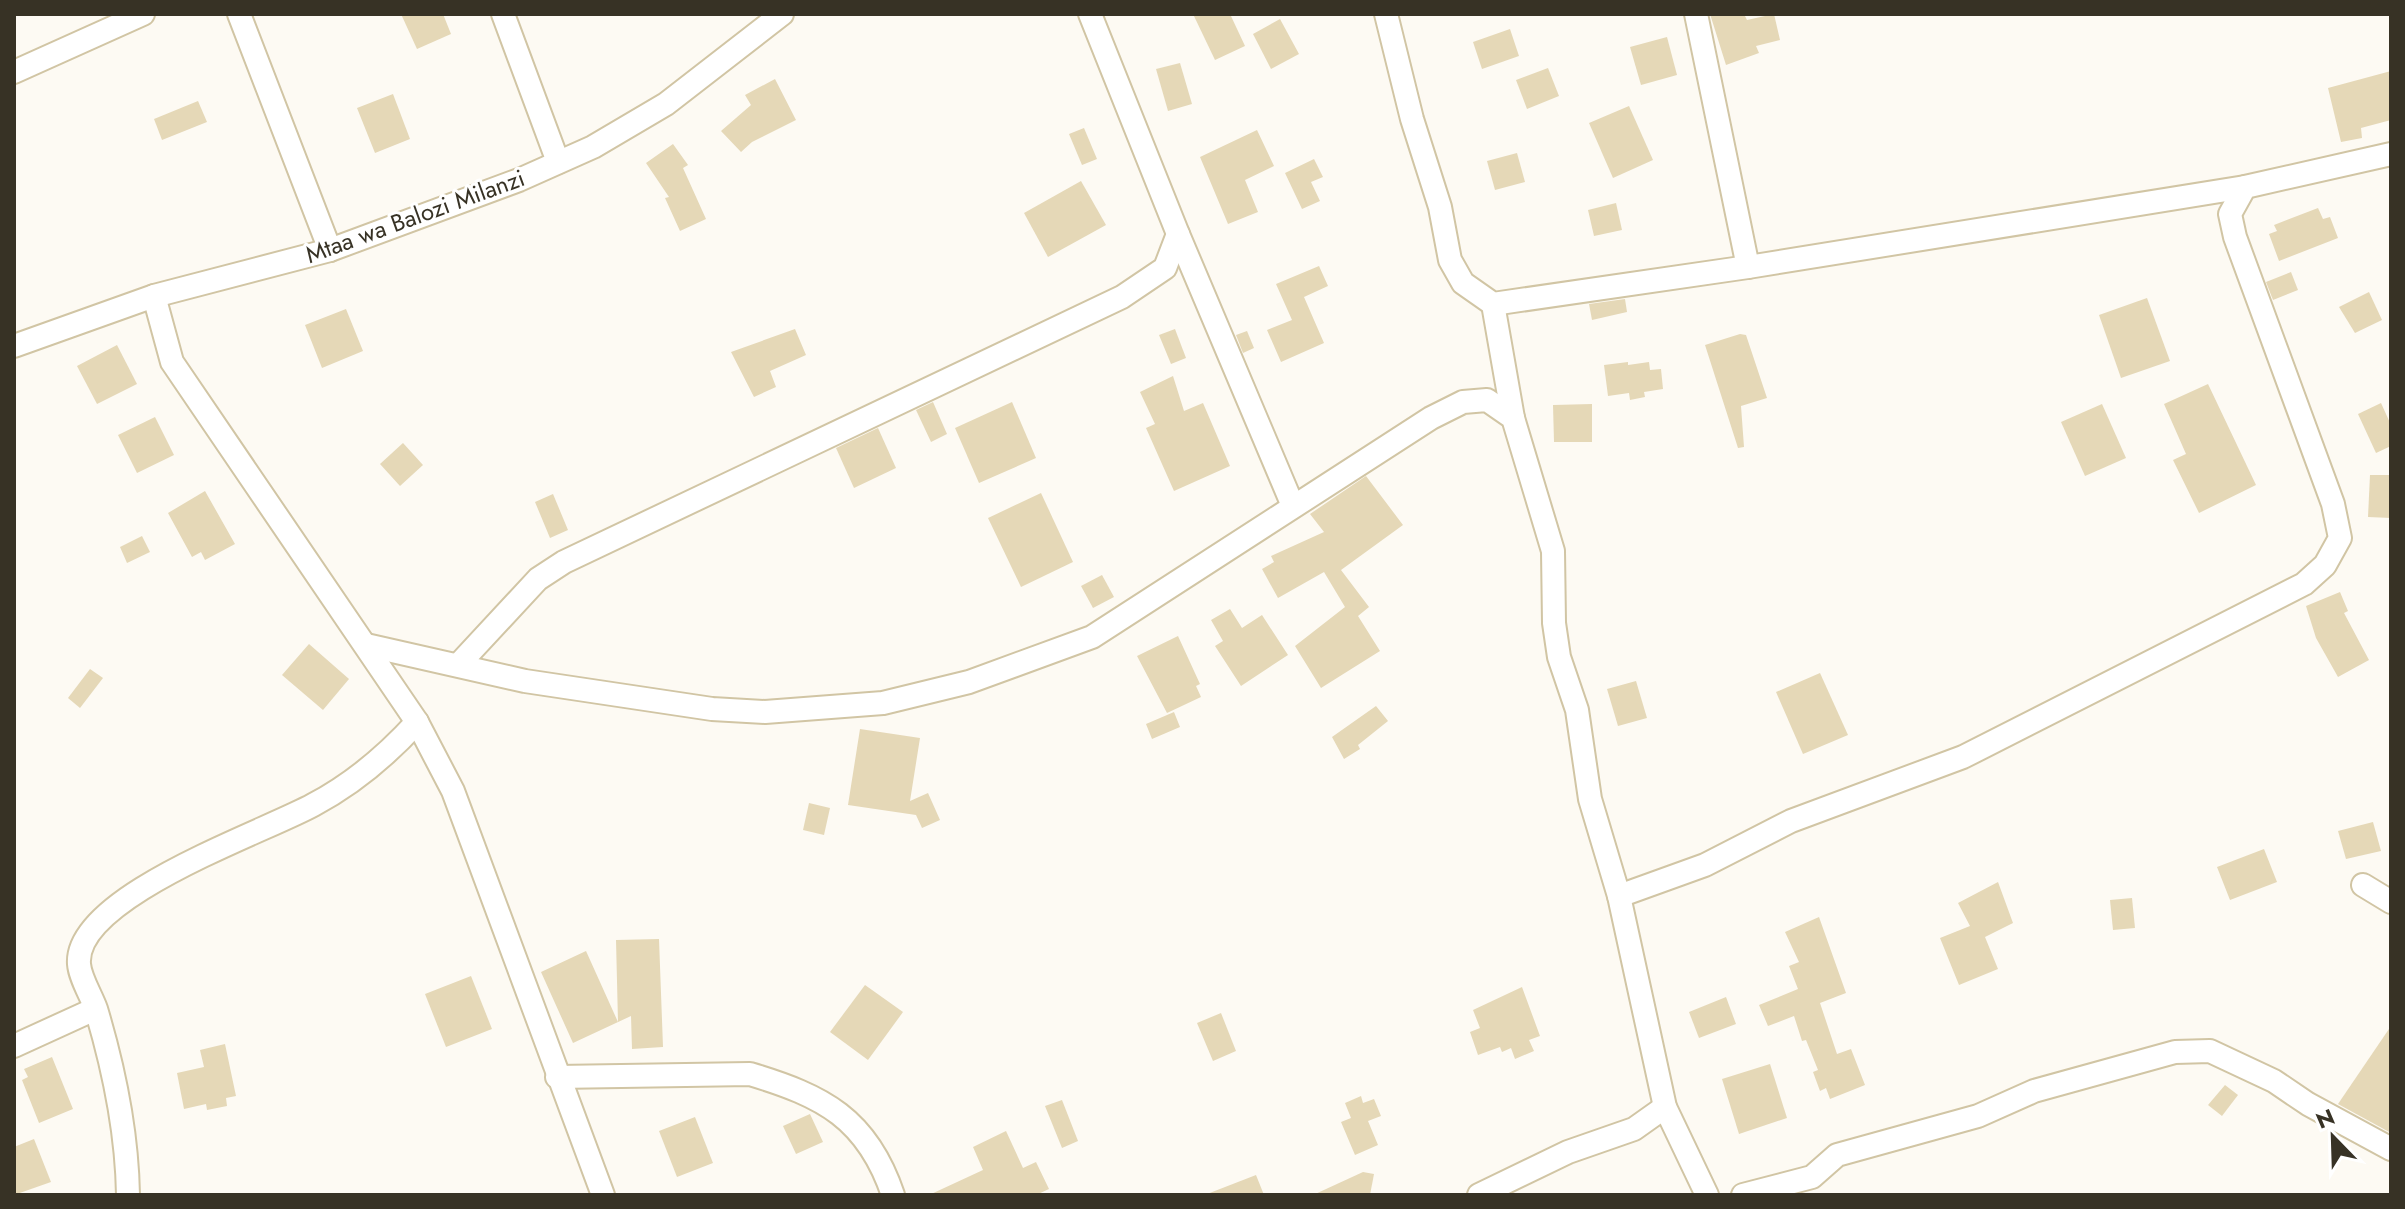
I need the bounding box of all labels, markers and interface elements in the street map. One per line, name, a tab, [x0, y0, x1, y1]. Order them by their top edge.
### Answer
street label: Mtaa wa Balozi Milanzi	[301, 160, 529, 272]
north arrow	[2293, 1097, 2373, 1177]
text: N	[2311, 1100, 2339, 1137]

